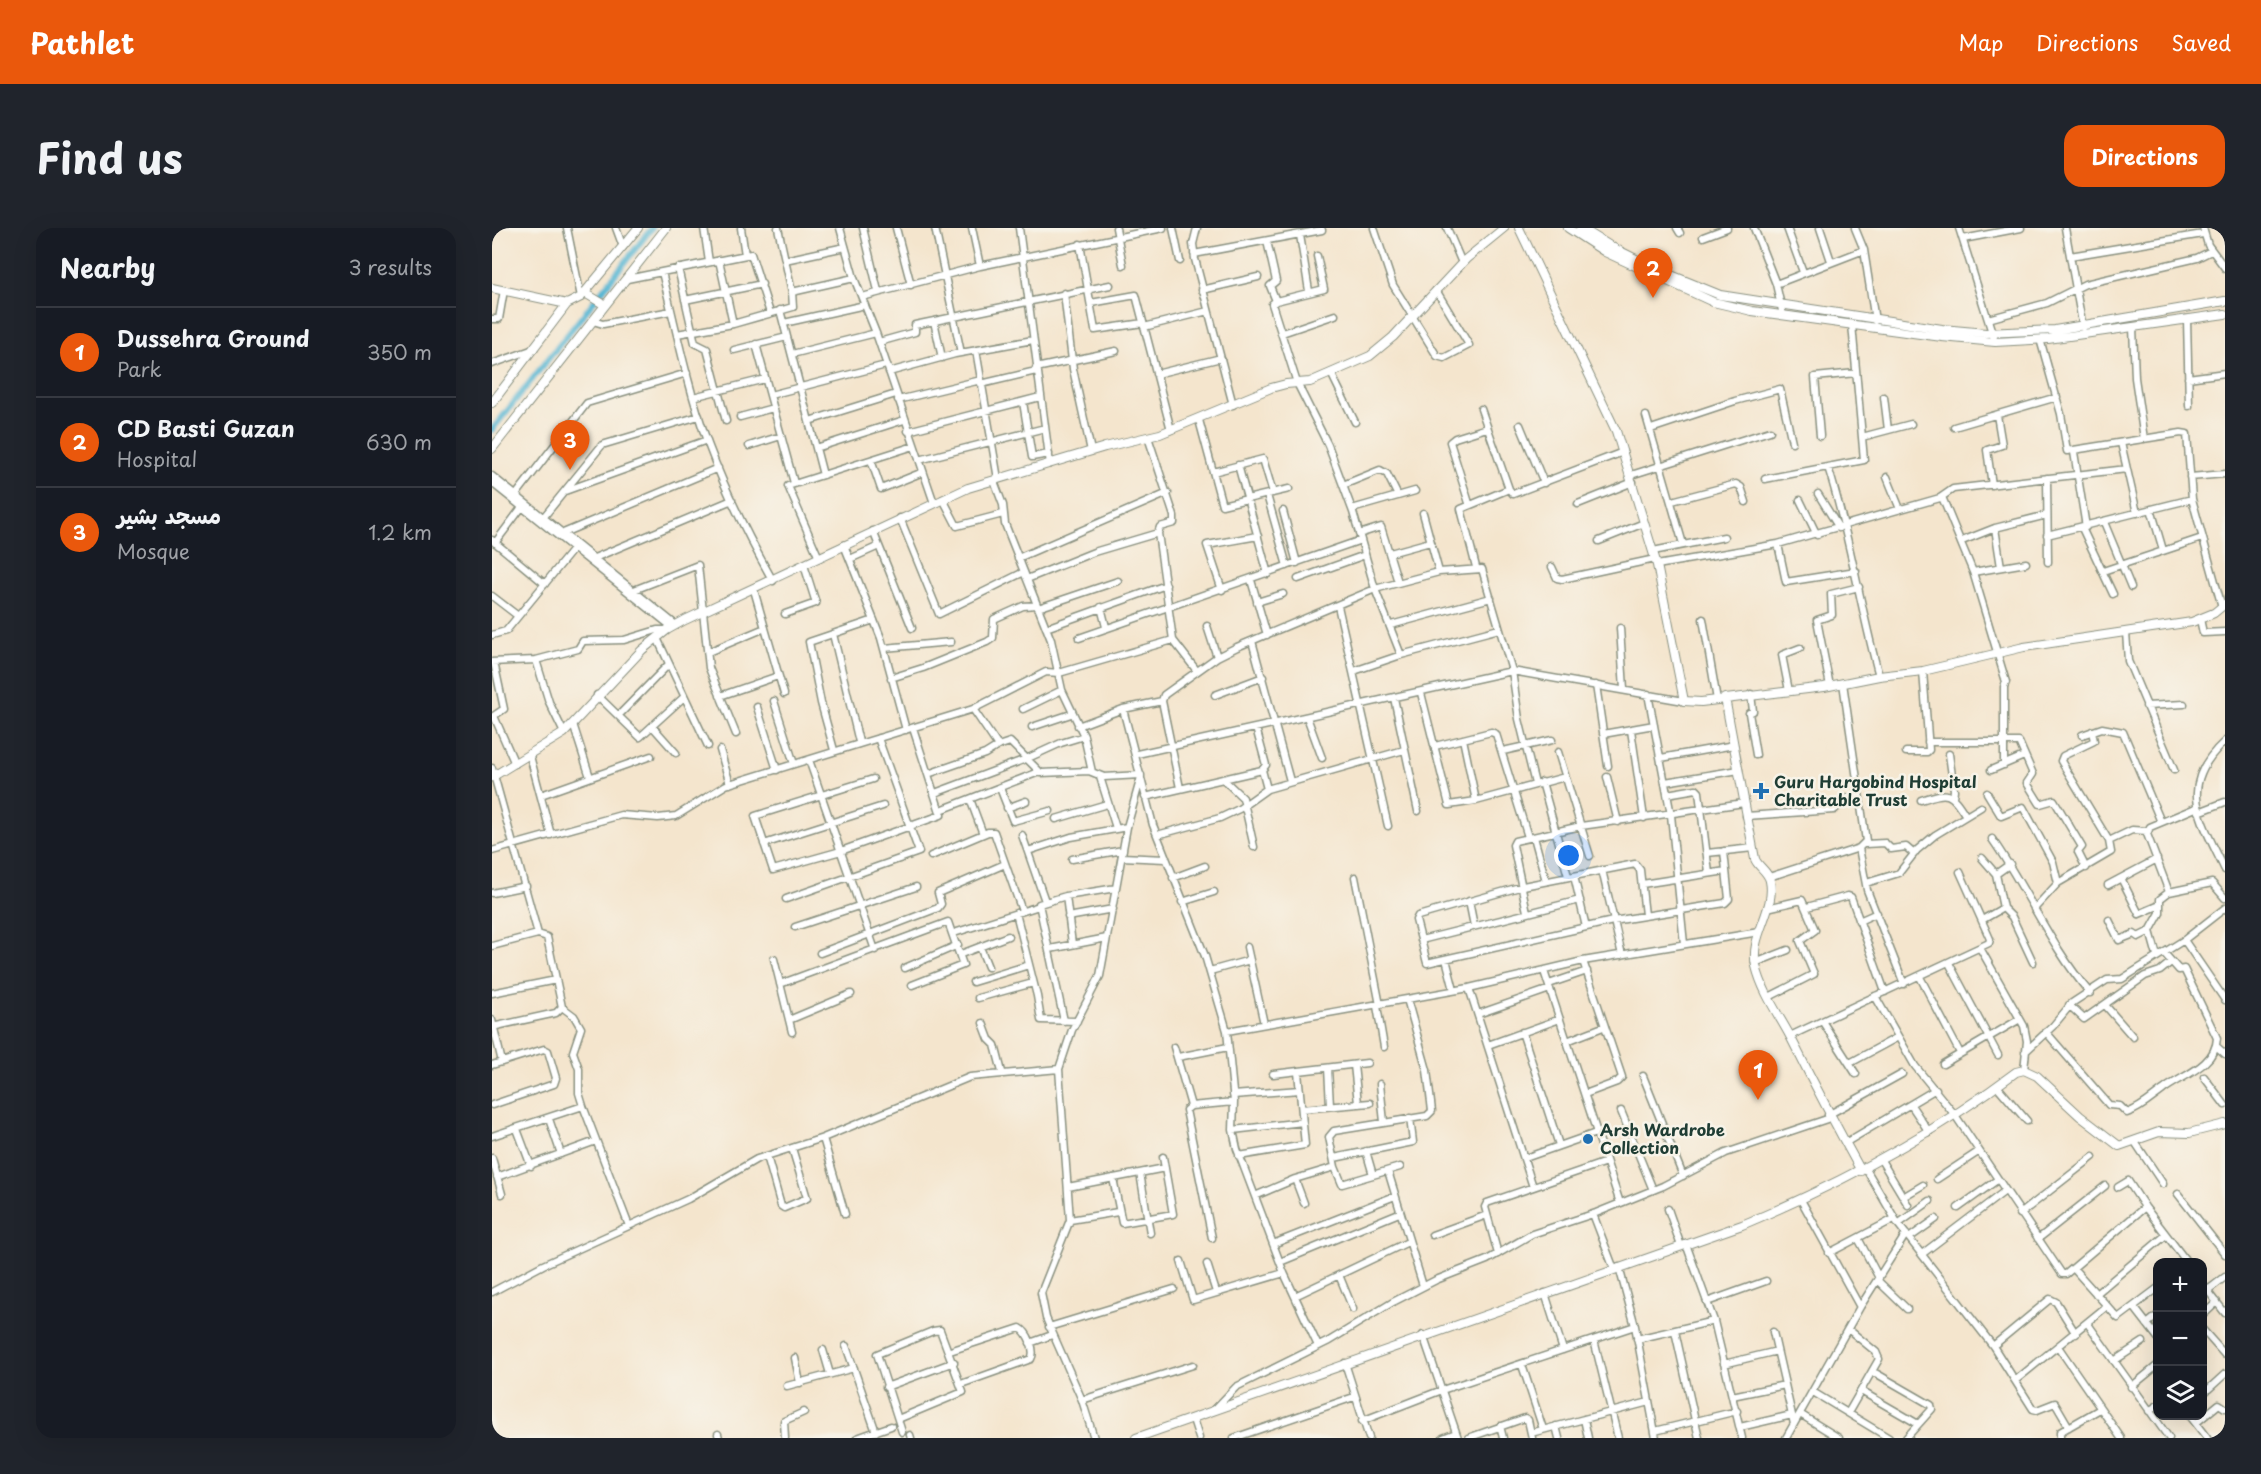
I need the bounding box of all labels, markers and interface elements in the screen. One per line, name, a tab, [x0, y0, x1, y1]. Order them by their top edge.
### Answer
text: Pathlet	[30, 21, 134, 64]
text: Map	[1958, 26, 2003, 58]
text: Directions	[2036, 26, 2138, 58]
text: Saved	[2171, 26, 2231, 58]
text: Find us	[36, 125, 183, 188]
button: Directions	[2064, 125, 2225, 187]
text: Nearby	[60, 248, 155, 287]
pin: 2	[1634, 248, 1672, 298]
text: 3 results	[349, 252, 432, 282]
text: Dussehra Ground	[117, 321, 309, 354]
text: 1	[75, 337, 84, 367]
text: 350 m	[367, 337, 432, 367]
text: Park	[117, 354, 162, 384]
text: CD Basti Guzan	[117, 411, 295, 444]
pin: 3	[550, 420, 590, 470]
text: 2	[72, 427, 87, 457]
text: 630 m	[366, 427, 432, 457]
text: Hospital	[117, 444, 197, 474]
text: مسجد بشیر	[117, 498, 221, 531]
text: 3	[73, 517, 86, 547]
text: 1.2 km	[368, 517, 432, 547]
text: Mosque	[117, 536, 190, 566]
place label: Guru Hargobind Hospital Charitable Trust	[1774, 769, 1977, 811]
marker: Guru Hargobind Hospital Charitable Trust	[1752, 782, 1770, 800]
your location	[1554, 841, 1583, 870]
pin: 1	[1738, 1050, 1778, 1100]
place label: Arsh Wardrobe Collection	[1600, 1117, 1725, 1159]
marker: Arsh Wardrobe Collection	[1581, 1132, 1595, 1146]
map controls	[2153, 1258, 2207, 1420]
button: +	[2153, 1258, 2207, 1312]
button: −	[2153, 1312, 2207, 1366]
button: layers	[2153, 1366, 2207, 1420]

